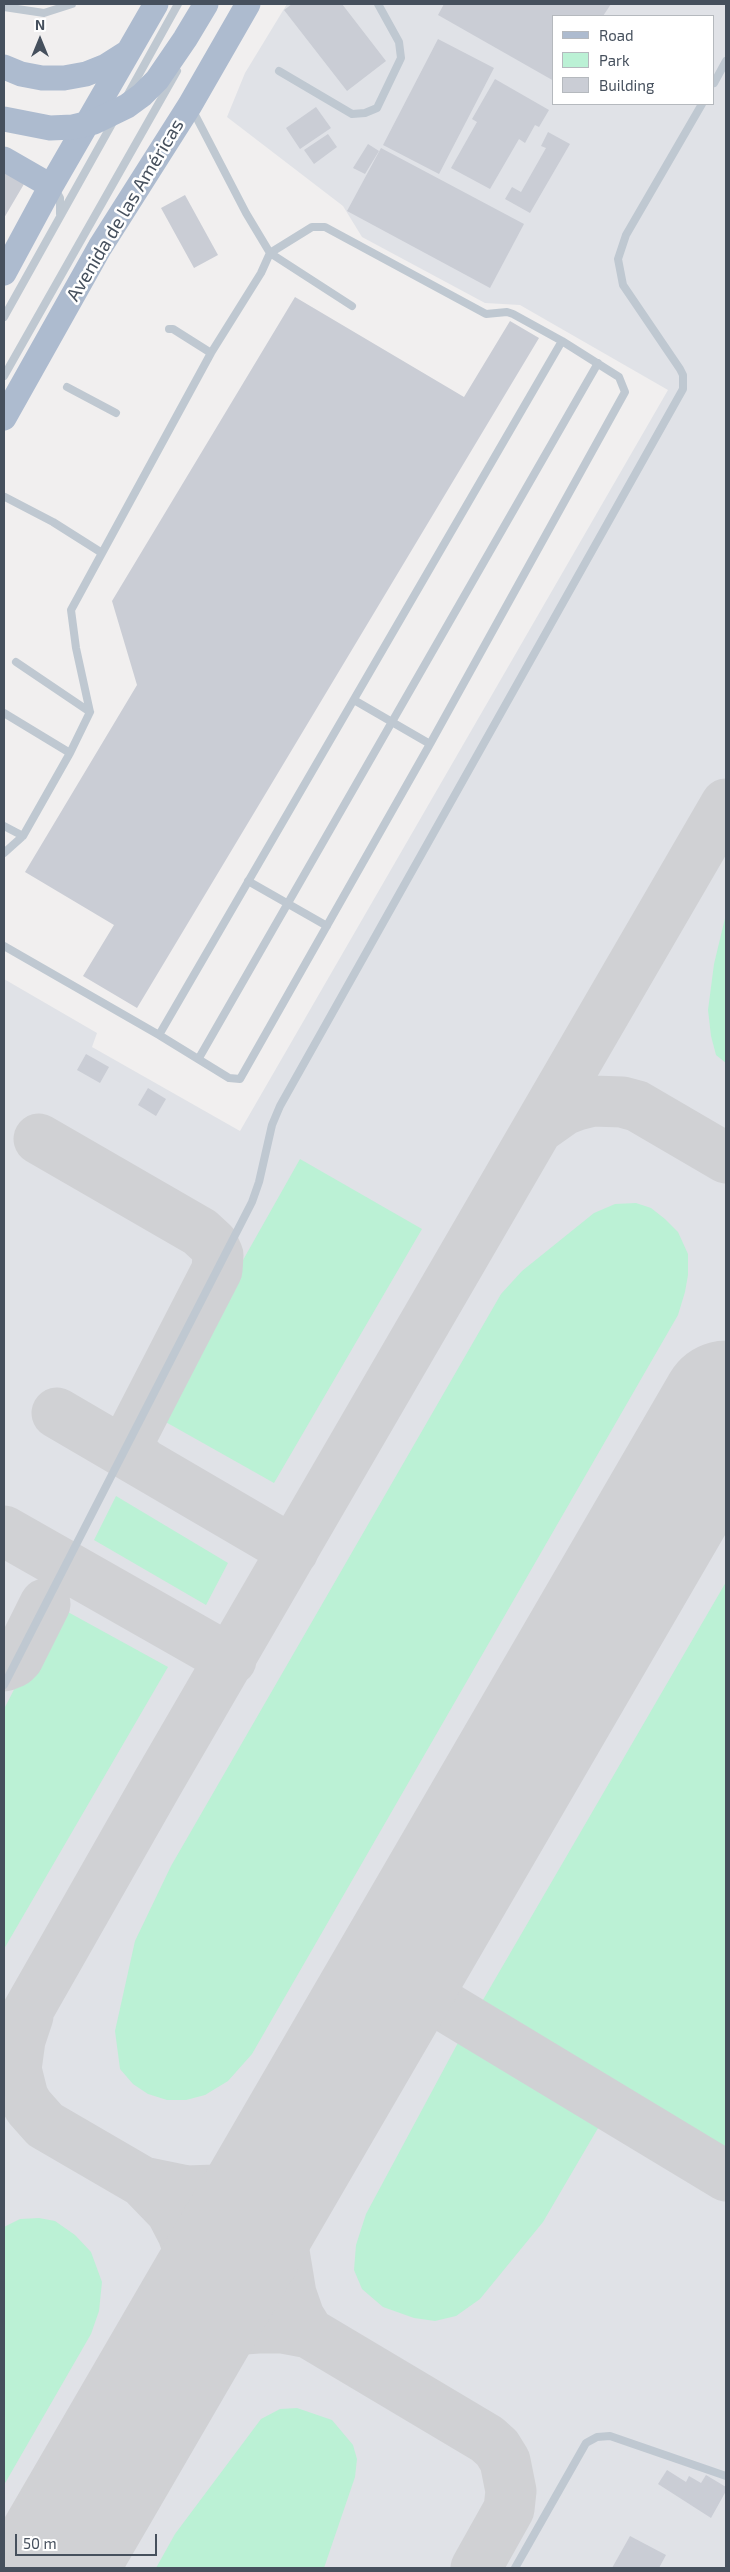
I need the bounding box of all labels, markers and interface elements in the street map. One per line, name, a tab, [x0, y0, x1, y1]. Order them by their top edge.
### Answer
north arrow	[15, 15, 65, 65]
legend	[552, 15, 715, 105]
text: N	[35, 16, 45, 33]
text: Road	[599, 26, 634, 44]
text: Park	[599, 51, 630, 69]
text: Building	[599, 76, 654, 94]
street label: Avenida de las Américas	[62, 115, 188, 305]
scale bar	[18, 2524, 160, 2556]
text: 50 m	[23, 2534, 57, 2552]

